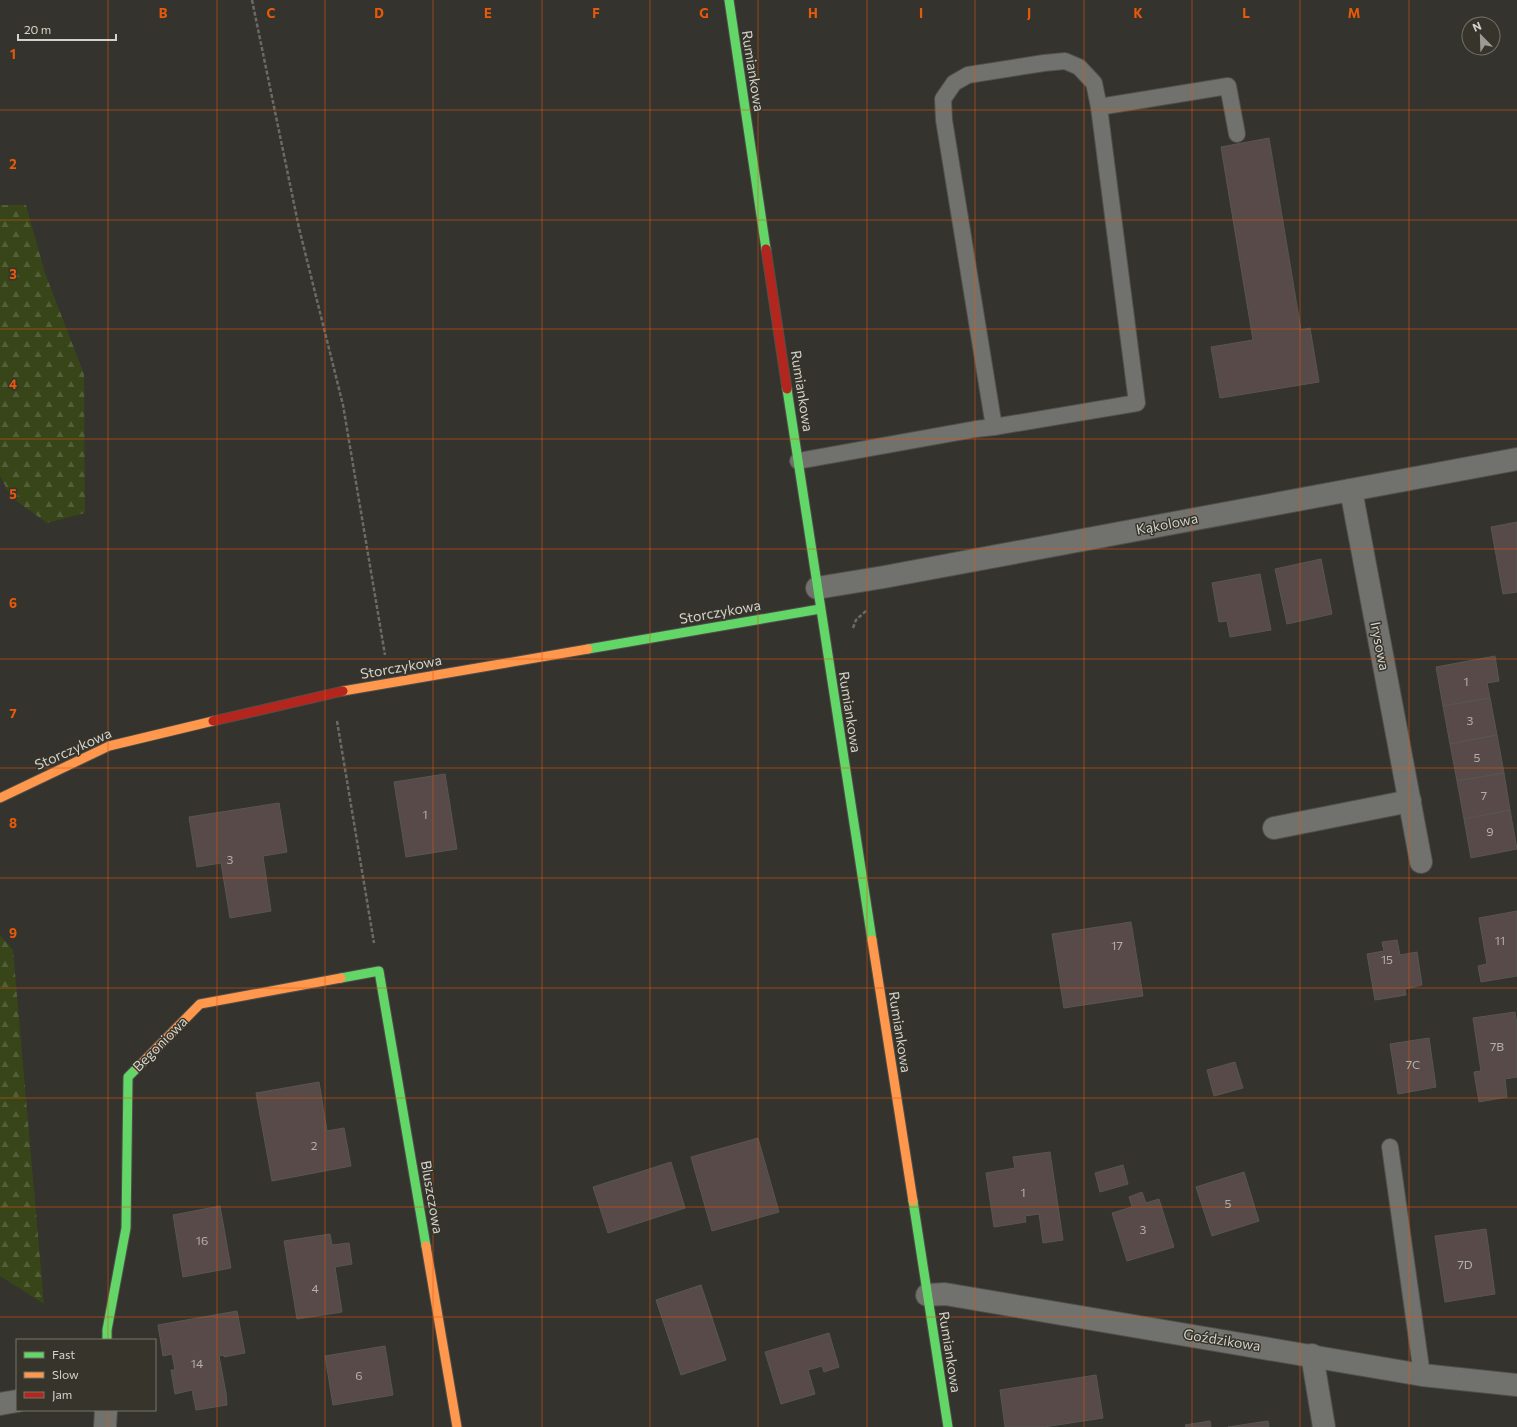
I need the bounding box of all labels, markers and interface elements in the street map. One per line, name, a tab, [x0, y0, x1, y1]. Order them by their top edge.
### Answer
text: B	[159, 5, 168, 21]
text: C	[267, 5, 276, 21]
text: D	[374, 5, 384, 21]
text: E	[484, 5, 492, 21]
text: F	[592, 5, 600, 21]
text: G	[699, 5, 709, 21]
text: H	[808, 5, 818, 21]
text: I	[919, 5, 923, 21]
text: J	[1027, 5, 1031, 21]
text: K	[1133, 5, 1143, 21]
text: L	[1242, 5, 1250, 21]
text: M	[1348, 5, 1360, 21]
scale bar	[18, 16, 116, 42]
north arrow	[1461, 16, 1501, 56]
text: N	[1471, 19, 1483, 34]
text: 20 m	[24, 22, 51, 36]
street label: Rumiankowa	[739, 29, 768, 113]
text: 1	[10, 46, 16, 62]
text: 2	[9, 156, 17, 172]
text: 3	[9, 266, 17, 282]
street label: Rumiankowa	[788, 349, 817, 433]
text: 4	[9, 376, 17, 392]
text: 5	[9, 486, 17, 502]
street label: Kąkolowa	[1135, 509, 1199, 538]
text: 6	[9, 595, 17, 611]
street label: Storczykowa	[678, 596, 762, 627]
street label: Irysowa	[1367, 620, 1394, 672]
street label: Storczykowa	[359, 651, 443, 682]
street label: Rumiankowa	[836, 670, 865, 754]
house number: 1	[1463, 674, 1469, 688]
text: 7	[9, 705, 17, 721]
house number: 3	[1467, 713, 1474, 727]
street label: Storczykowa	[32, 724, 114, 773]
house number: 5	[1474, 750, 1481, 764]
house number: 7	[1481, 788, 1487, 802]
house number: 1	[422, 807, 428, 821]
text: 8	[9, 815, 17, 831]
house number: 9	[1486, 824, 1494, 838]
house number: 3	[227, 852, 234, 866]
text: 9	[9, 925, 17, 941]
house number: 11	[1495, 933, 1505, 947]
house number: 17	[1111, 938, 1123, 952]
house number: 15	[1381, 952, 1393, 966]
street label: Rumiankowa	[886, 990, 915, 1074]
street label: Begoniowa	[129, 1013, 191, 1075]
house number: 7B	[1490, 1039, 1504, 1053]
house number: 7C	[1406, 1057, 1420, 1071]
house number: 2	[311, 1138, 318, 1152]
street label: Bluszczowa	[418, 1159, 447, 1235]
house number: 1	[1020, 1185, 1026, 1199]
house number: 5	[1225, 1196, 1232, 1210]
house number: 3	[1140, 1222, 1147, 1236]
house number: 16	[196, 1233, 208, 1247]
house number: 7D	[1457, 1257, 1473, 1271]
house number: 4	[311, 1281, 319, 1295]
street label: Rumiankowa	[936, 1310, 965, 1394]
street label: Goździkowa	[1182, 1325, 1262, 1354]
legend	[16, 1339, 156, 1411]
text: Fast	[52, 1347, 75, 1361]
house number: 14	[191, 1356, 203, 1370]
text: Slow	[52, 1367, 79, 1381]
house number: 6	[355, 1368, 363, 1382]
text: Jam	[52, 1387, 72, 1402]

